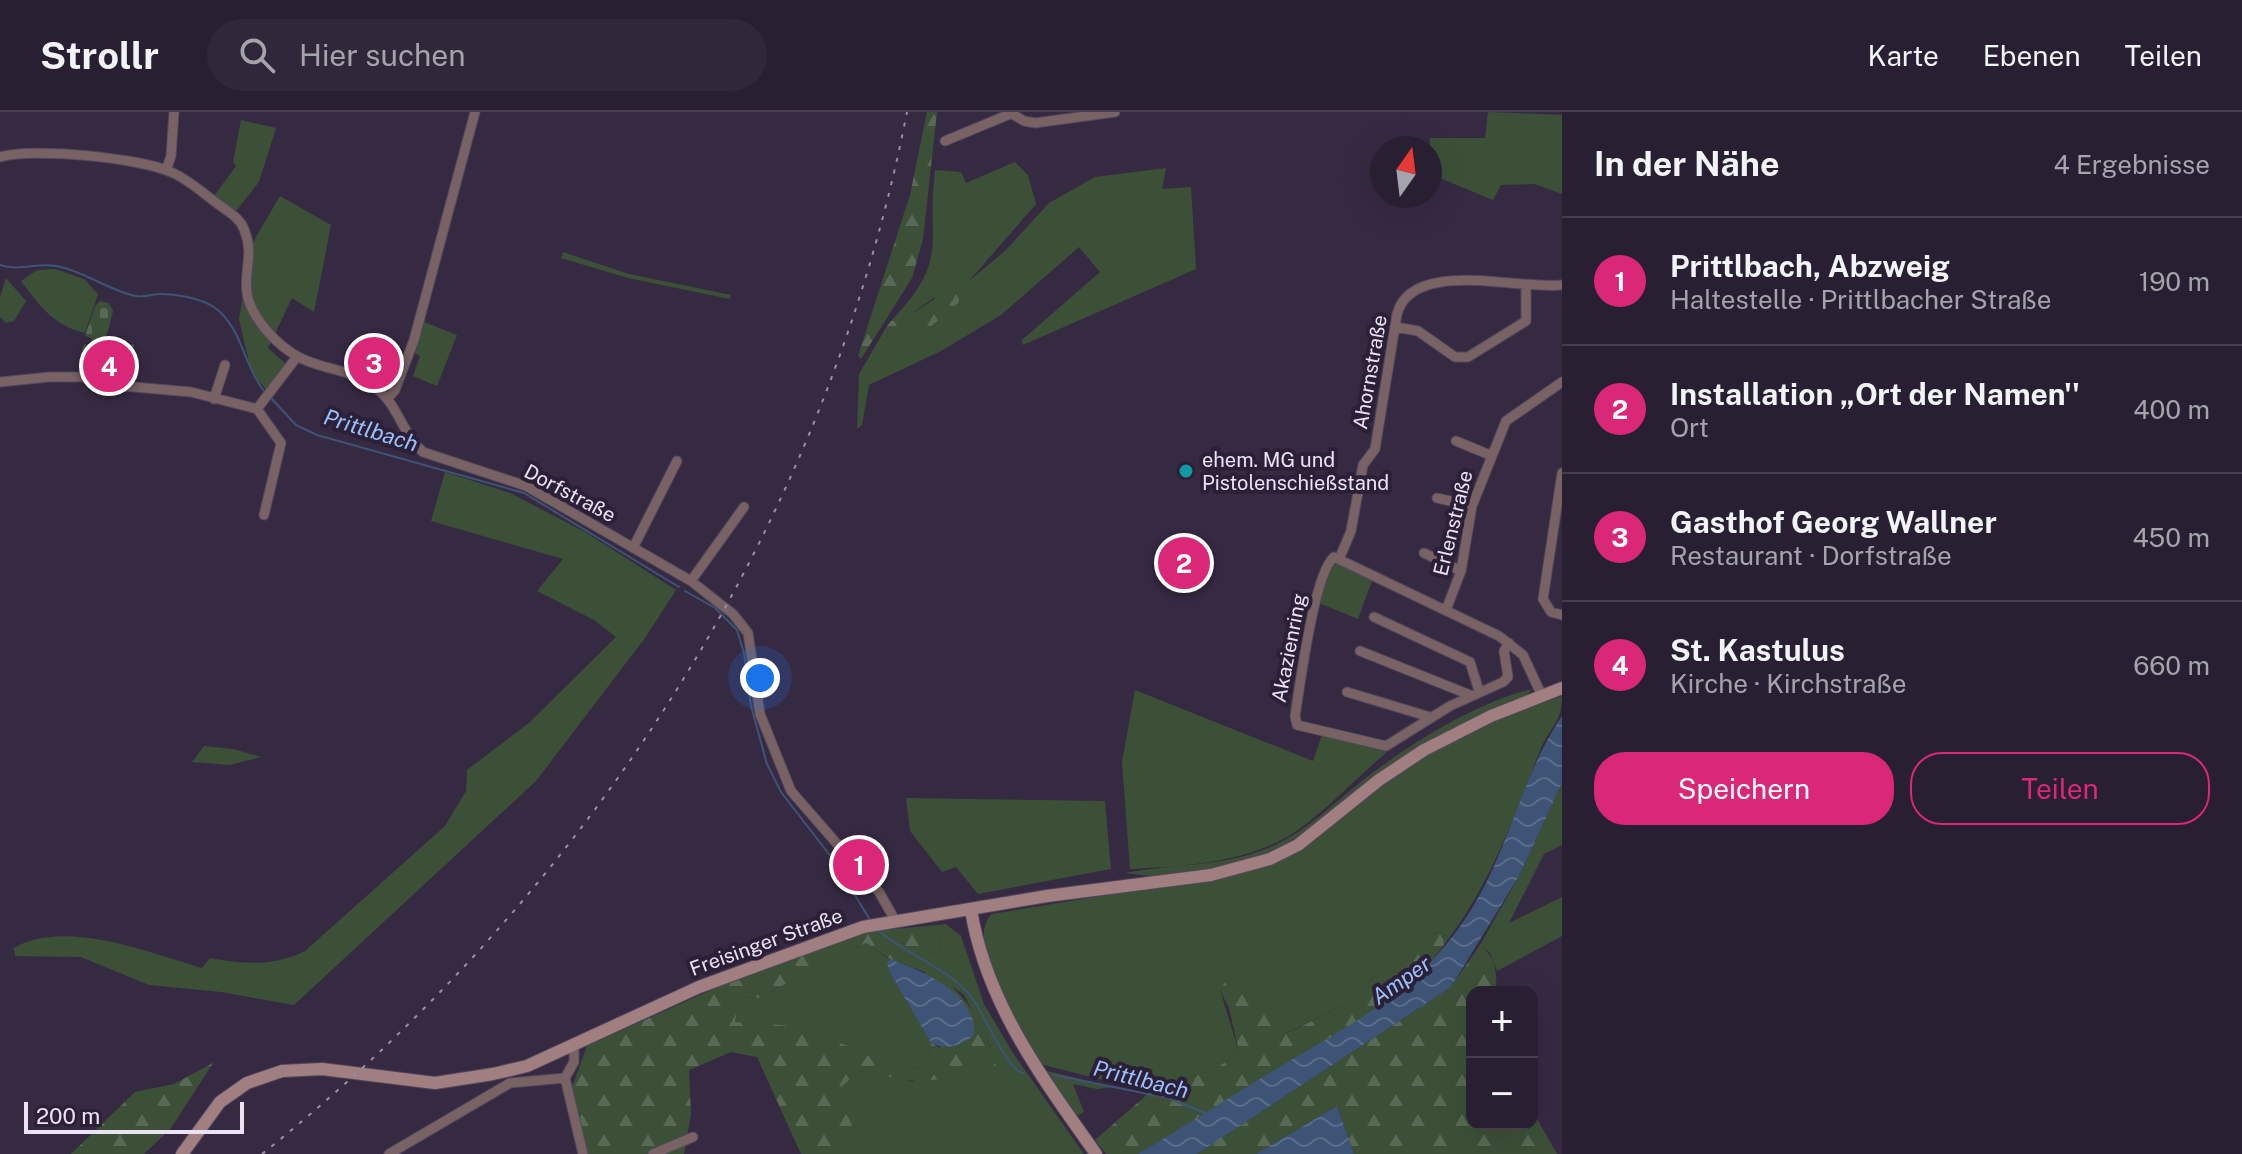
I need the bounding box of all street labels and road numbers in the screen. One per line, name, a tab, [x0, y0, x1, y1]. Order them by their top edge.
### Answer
street label: Ahornstraße	[1348, 313, 1392, 431]
street label: Dorfstraße	[520, 459, 620, 527]
street label: Erlenstraße	[1428, 468, 1478, 578]
street label: Akazienring	[1267, 591, 1311, 705]
street label: Freisinger Straße	[686, 903, 846, 981]

